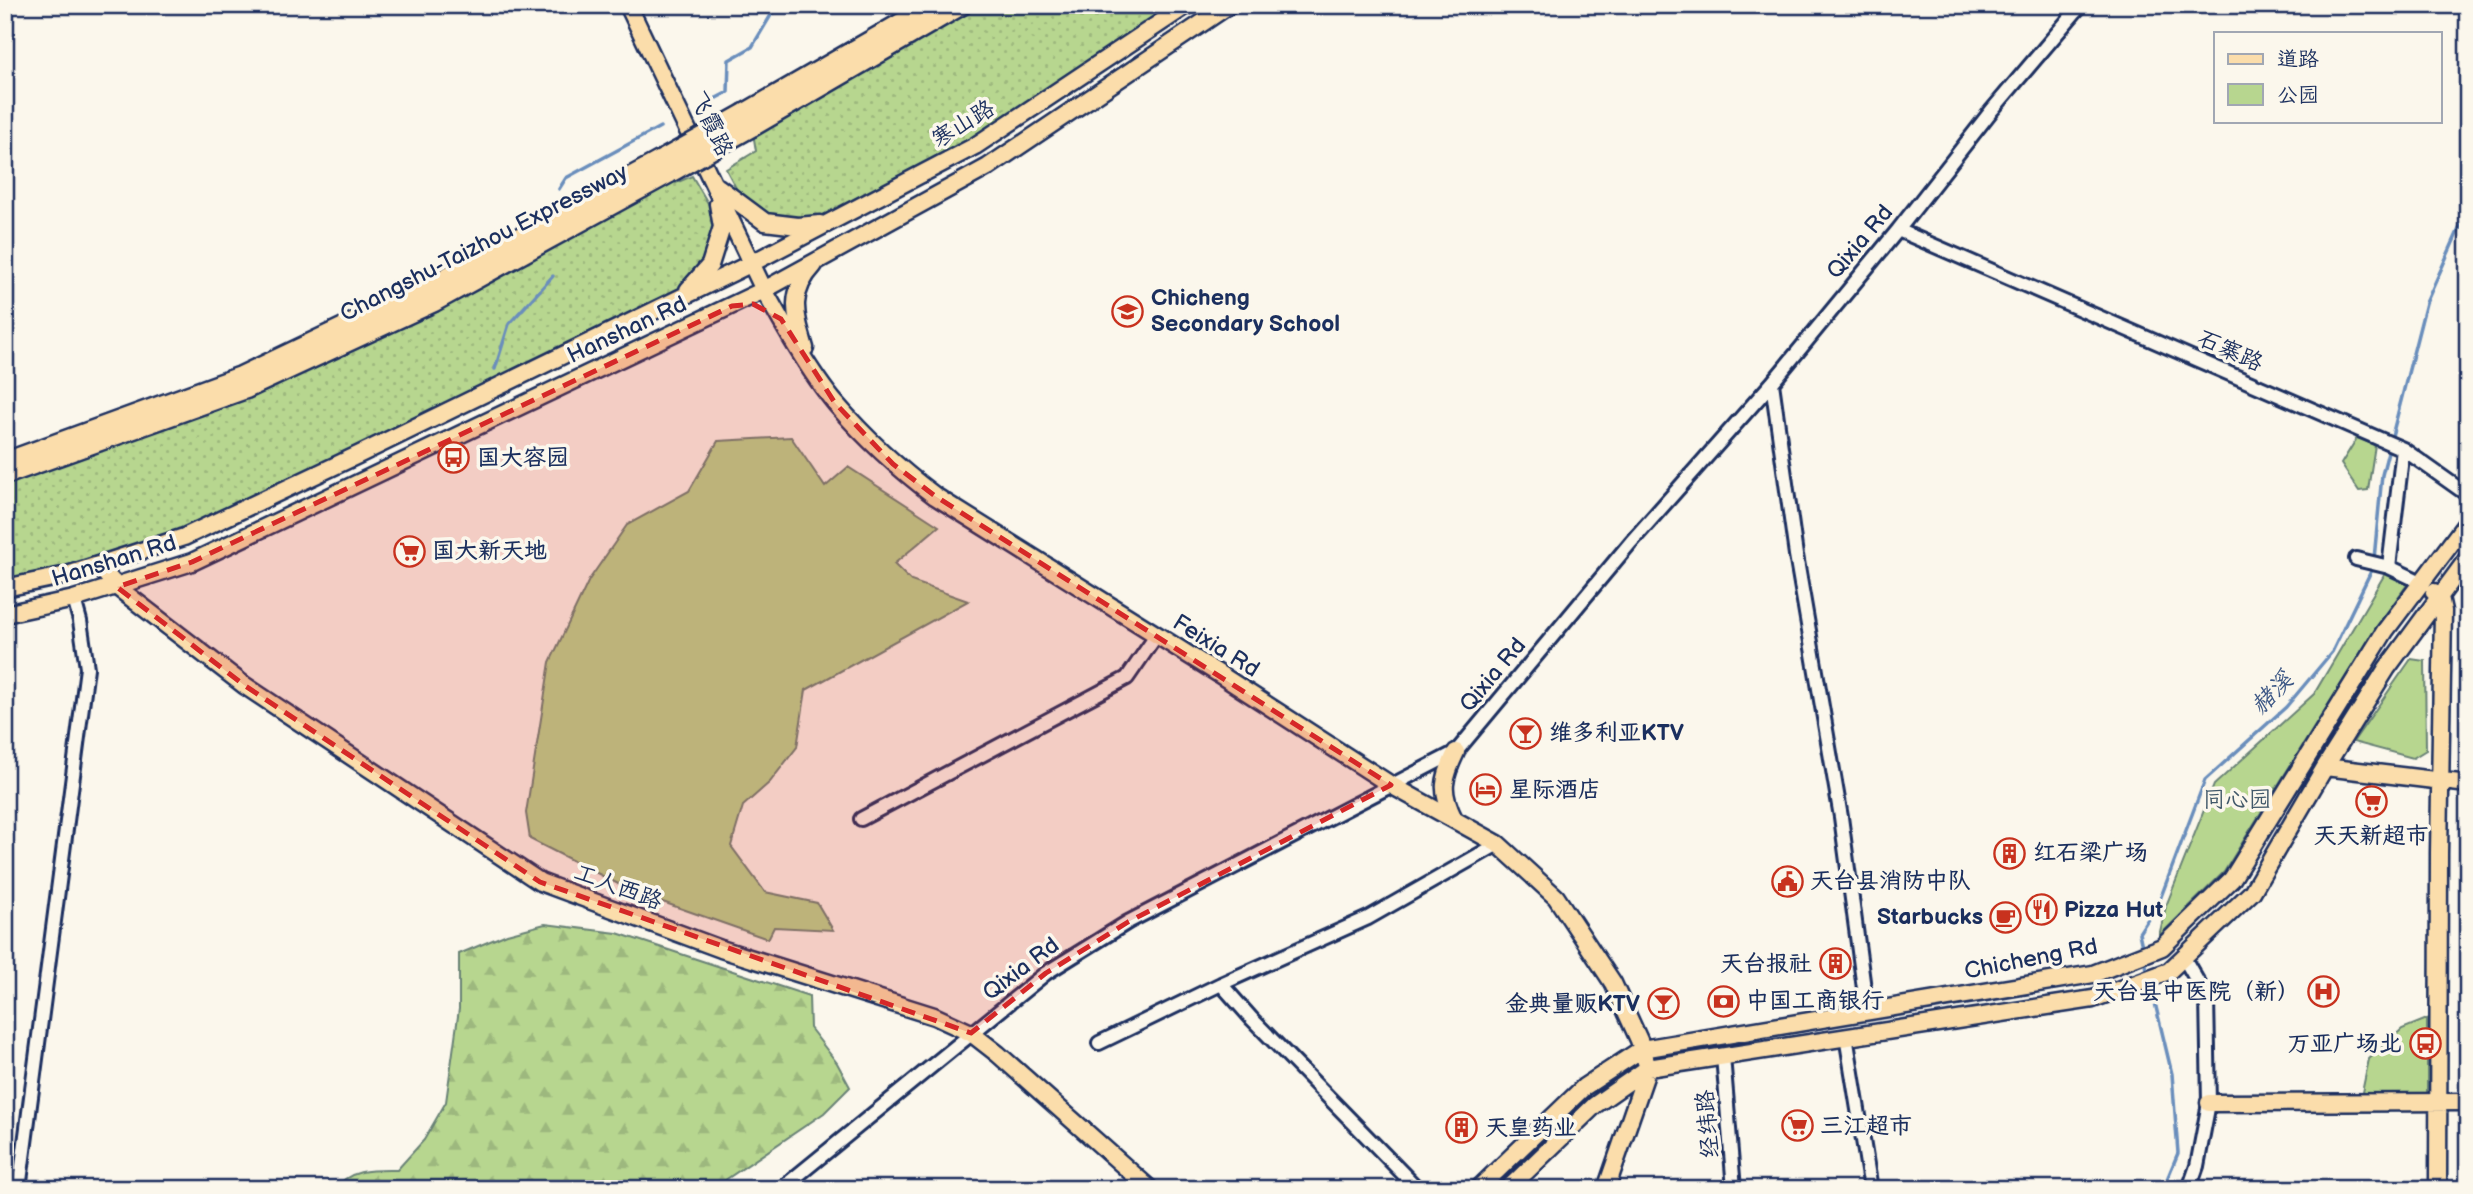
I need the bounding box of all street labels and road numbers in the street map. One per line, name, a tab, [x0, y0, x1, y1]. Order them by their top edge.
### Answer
street label: 飞霞路	[683, 87, 739, 161]
street label: 寒山路	[926, 94, 1000, 154]
street label: Changshu-Taizhou Expressway	[335, 158, 633, 328]
street label: Qixia Rd	[1821, 199, 1899, 285]
street label: Hanshan Rd	[563, 290, 691, 370]
street label: 石寨路	[2193, 324, 2267, 378]
street label: Hanshan Rd	[48, 529, 180, 593]
street label: Feixia Rd	[1167, 608, 1265, 684]
street label: Qixia Rd	[1454, 632, 1532, 718]
street label: 工人西路	[570, 858, 666, 916]
street label: Qixia Rd	[977, 931, 1065, 1007]
street label: Chicheng Rd	[1962, 932, 2100, 986]
street label: 经纬路	[1691, 1088, 1725, 1160]

